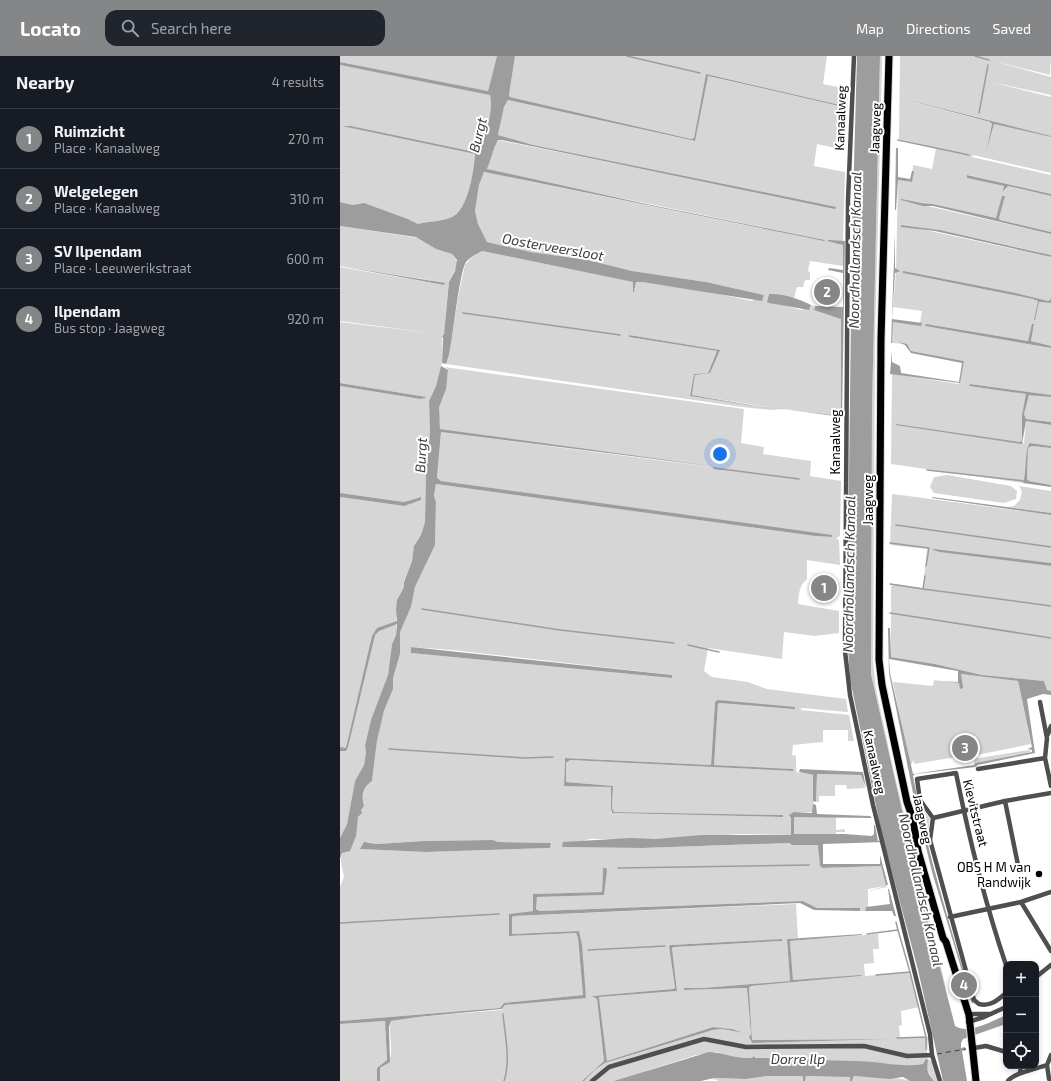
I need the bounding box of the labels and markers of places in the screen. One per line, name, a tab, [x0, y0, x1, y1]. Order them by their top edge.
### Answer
pin: 2	[814, 277, 840, 307]
pin: 1	[811, 573, 837, 603]
pin: 3	[952, 733, 978, 763]
place label: OBS H M van Randwijk	[957, 859, 1031, 890]
marker: OBS H M van Randwijk	[1034, 869, 1044, 879]
pin: 4	[951, 970, 977, 1000]

